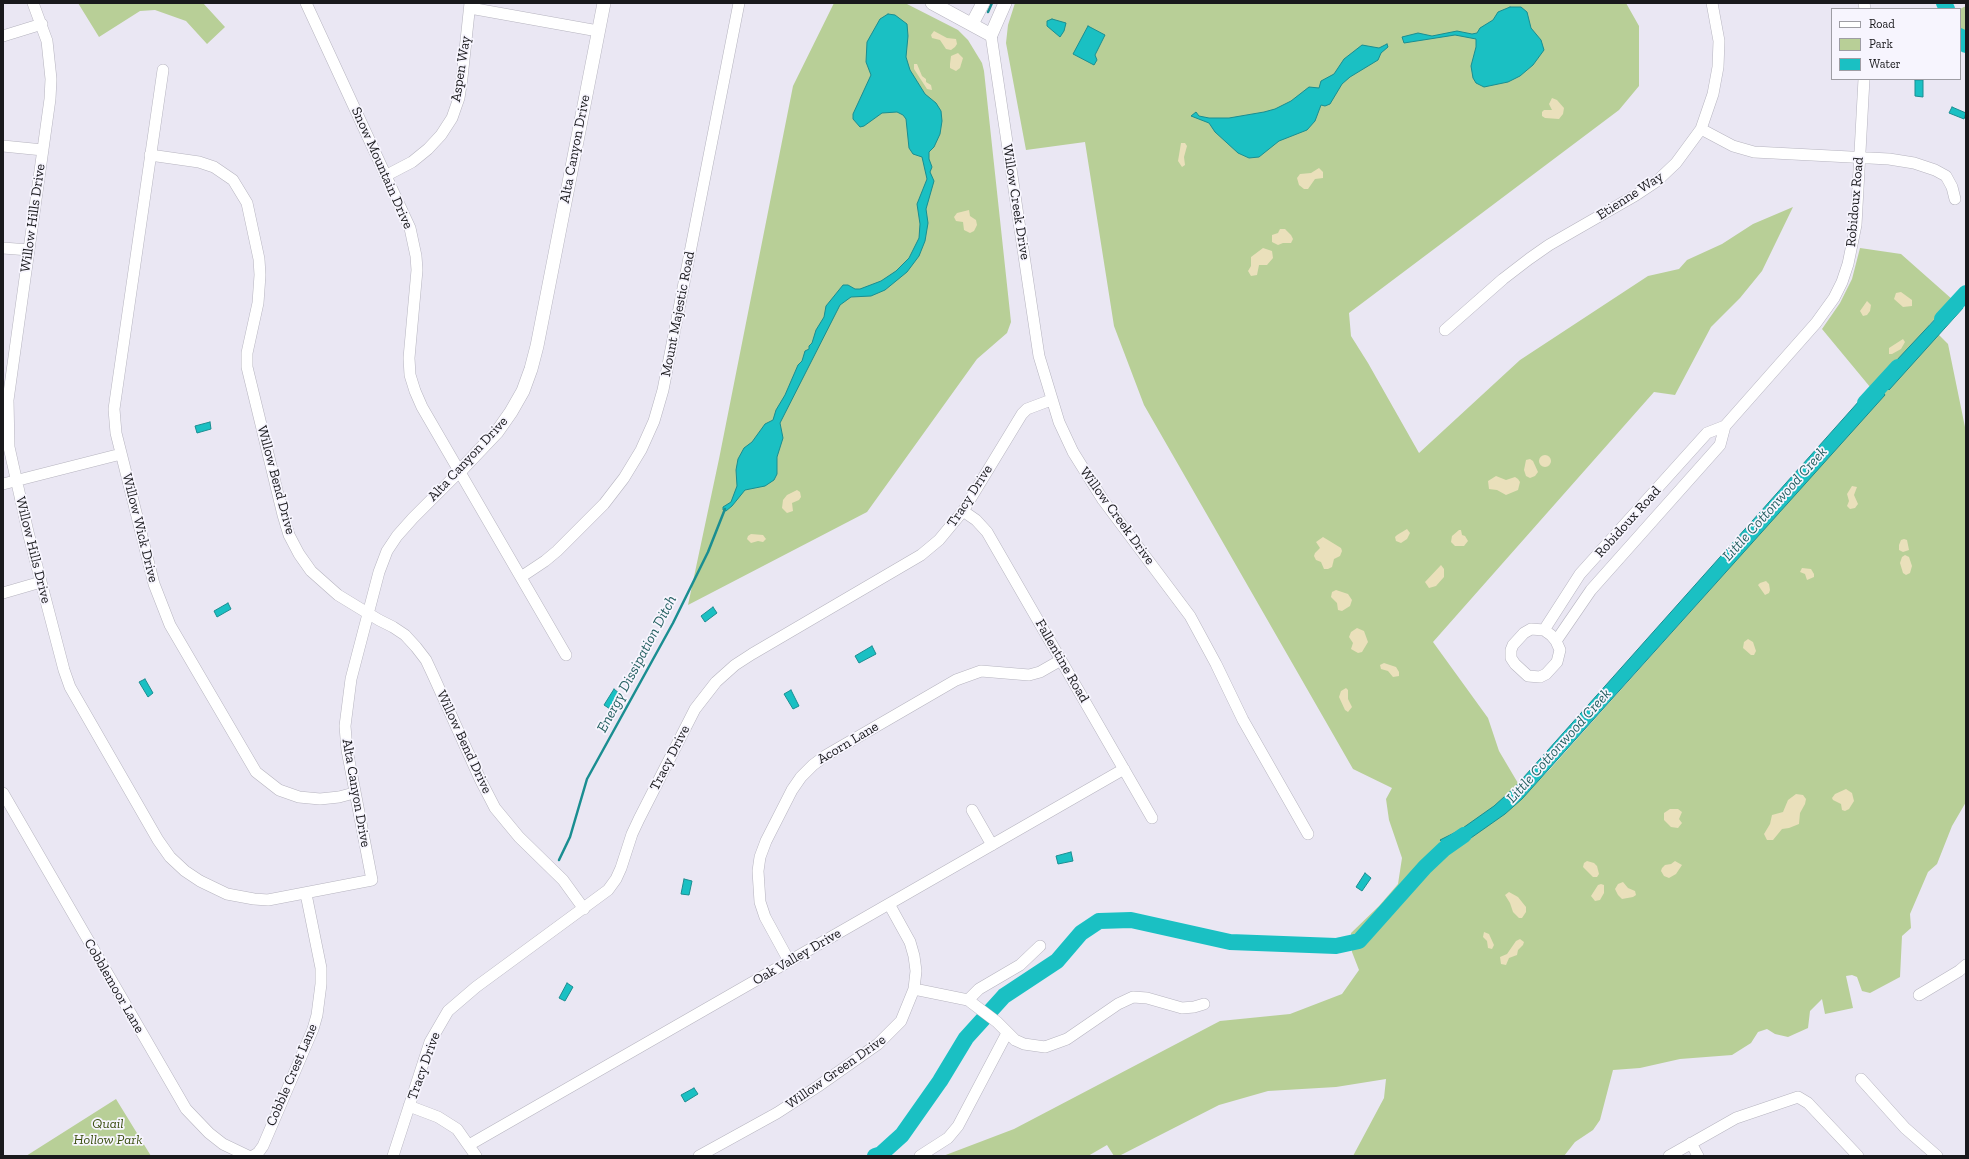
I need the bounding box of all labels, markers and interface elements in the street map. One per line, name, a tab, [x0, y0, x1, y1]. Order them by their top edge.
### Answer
legend	[1831, 8, 1961, 80]
text: Road	[1869, 17, 1895, 31]
street label: Aspen Way	[447, 35, 475, 103]
text: Park	[1869, 37, 1893, 51]
text: Water	[1869, 57, 1901, 71]
street label: Alta Canyon Drive	[556, 94, 594, 204]
street label: Snow Mountain Drive	[348, 104, 416, 232]
street label: Willow Creek Drive	[999, 143, 1033, 261]
street label: Robidoux Road	[1843, 156, 1867, 248]
street label: Willow Hills Drive	[17, 163, 49, 273]
street label: Etienne Way	[1594, 168, 1666, 224]
street label: Mount Majestic Road	[658, 250, 698, 378]
street label: Alta Canyon Drive	[424, 413, 512, 505]
street label: Willow Bend Drive	[253, 424, 299, 536]
water label: Little Cottonwood Creek	[1719, 443, 1831, 565]
street label: Tracy Drive	[944, 462, 996, 530]
street label: Willow Creek Drive	[1076, 464, 1158, 568]
street label: Willow Wick Drive	[118, 472, 162, 584]
street label: Robidoux Road	[1592, 483, 1664, 561]
street label: Willow Hills Drive	[12, 495, 54, 605]
water label: Energy Dissipation Ditch	[593, 592, 681, 736]
street label: Fallentine Road	[1031, 616, 1093, 706]
water label: Little Cottonwood Creek	[1503, 685, 1615, 807]
street label: Willow Bend Drive	[433, 688, 495, 796]
street label: Acorn Lane	[814, 718, 882, 768]
street label: Tracy Drive	[646, 723, 694, 793]
street label: Alta Canyon Drive	[338, 738, 374, 848]
street label: Oak Valley Drive	[750, 925, 844, 989]
street label: Cobblemoor Lane	[80, 936, 148, 1036]
street label: Cobble Crest Lane	[263, 1021, 321, 1129]
street label: Tracy Drive	[404, 1030, 444, 1102]
street label: Willow Green Drive	[783, 1031, 889, 1113]
park label: Quail Hollow Park	[74, 1116, 142, 1148]

